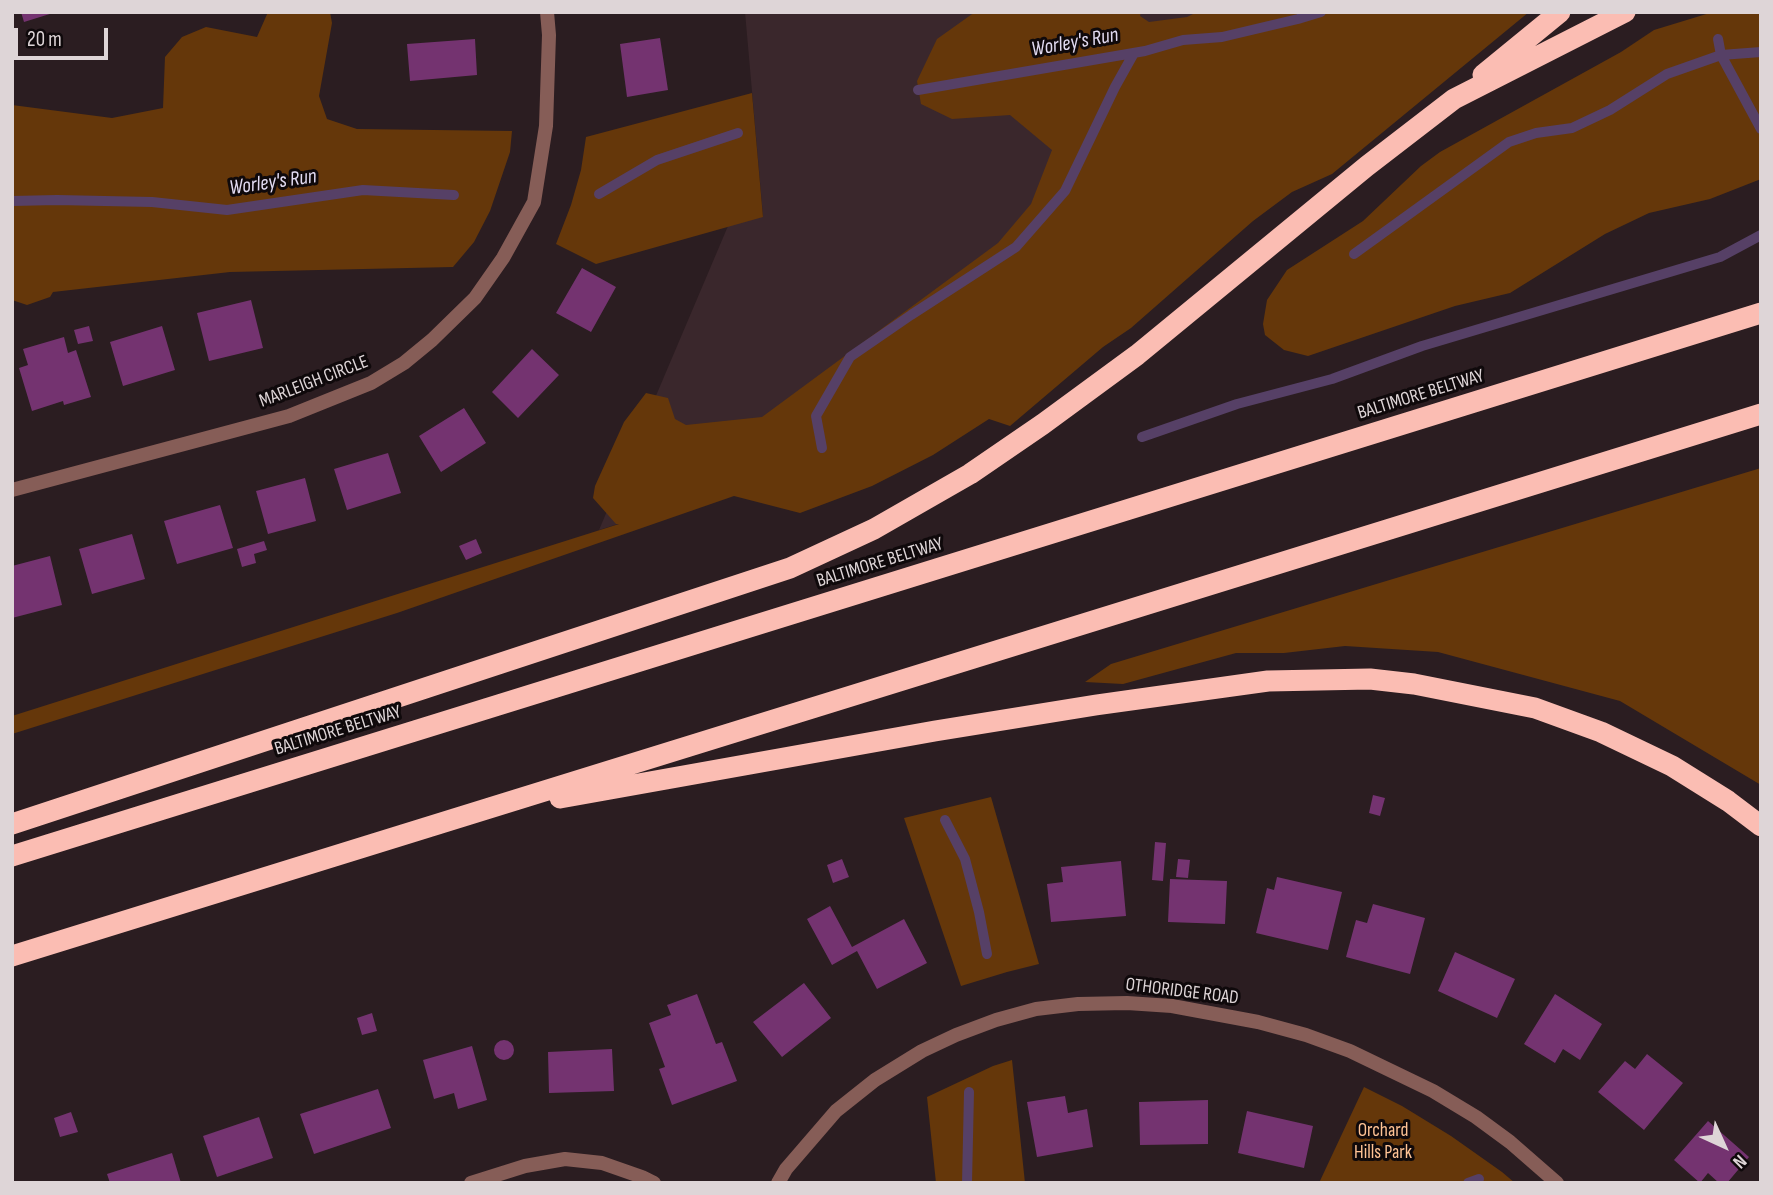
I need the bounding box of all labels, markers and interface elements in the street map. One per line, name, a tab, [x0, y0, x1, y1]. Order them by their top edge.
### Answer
scale bar	[18, 14, 112, 58]
water label: Worley's Run	[1029, 23, 1121, 63]
text: 20 m	[27, 27, 62, 52]
water label: Worley's Run	[228, 164, 318, 202]
street label: MARLEIGH CIRCLE	[256, 351, 372, 413]
street label: BALTIMORE BELTWAY	[1355, 365, 1487, 425]
street label: BALTIMORE BELTWAY	[814, 533, 946, 593]
street label: BALTIMORE BELTWAY	[272, 701, 404, 761]
street label: OTHORIDGE ROAD	[1124, 974, 1240, 1010]
north arrow	[1689, 1111, 1759, 1181]
park label: Orchard Hills Park	[1354, 1120, 1412, 1164]
text: N	[1727, 1149, 1751, 1173]

